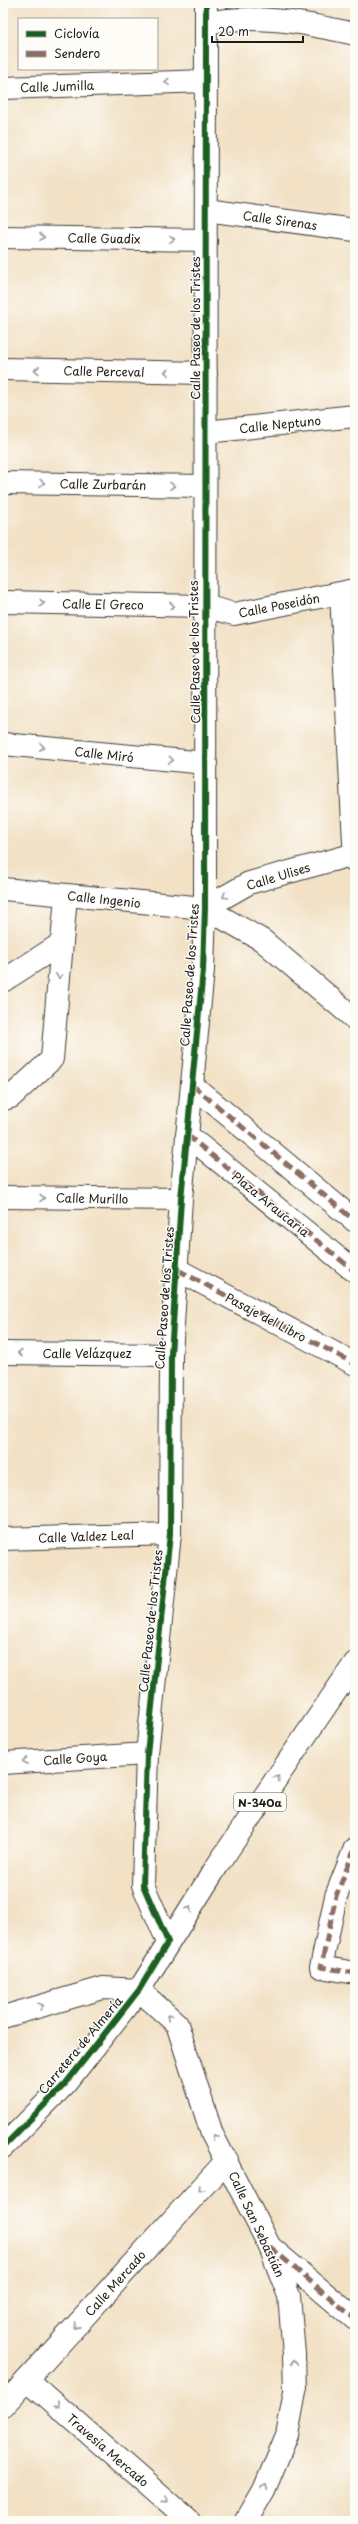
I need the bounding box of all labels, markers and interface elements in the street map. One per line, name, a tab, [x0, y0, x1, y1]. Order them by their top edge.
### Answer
legend	[18, 18, 158, 70]
scale bar	[212, 18, 303, 44]
text: 20 m	[218, 22, 249, 40]
text: Ciclovía	[54, 24, 100, 42]
text: Sendero	[54, 44, 101, 62]
street label: Calle Jumilla	[20, 76, 95, 96]
one-way arrow	[164, 78, 170, 86]
street label: Calle Sirenas	[242, 206, 319, 234]
street label: Calle Guadix	[68, 228, 140, 248]
one-way arrow	[39, 233, 45, 241]
one-way arrow	[169, 235, 175, 243]
street label: Calle Paseo de los Tristes	[186, 256, 204, 400]
street label: Calle Perceval	[63, 361, 145, 381]
one-way arrow	[34, 366, 40, 374]
one-way arrow	[164, 368, 170, 376]
street label: Calle Neptuno	[238, 411, 322, 437]
street label: Calle Zurbarán	[59, 474, 147, 494]
one-way arrow	[39, 479, 45, 488]
one-way arrow	[169, 481, 175, 490]
street label: Calle Paseo de los Tristes	[184, 580, 204, 724]
street label: Calle Poseidón	[237, 588, 321, 622]
street label: Calle El Greco	[62, 594, 144, 614]
one-way arrow	[39, 599, 45, 607]
one-way arrow	[169, 602, 175, 610]
street label: Calle Miró	[74, 742, 135, 766]
one-way arrow	[39, 743, 45, 752]
one-way arrow	[168, 755, 174, 764]
street label: Calle Ulises	[244, 858, 312, 894]
street label: Calle Ingenio	[66, 886, 142, 912]
one-way arrow	[222, 891, 229, 898]
street label: Calle Paseo de los Tristes	[175, 902, 203, 1047]
one-way arrow	[54, 973, 63, 979]
street label: Plaza Araucaria	[229, 1167, 314, 1241]
street label: Calle Murillo	[56, 1188, 129, 1208]
one-way arrow	[39, 1193, 45, 1202]
street label: Calle Paseo de los Tristes	[150, 1225, 178, 1370]
street label: Pasaje del Libro	[222, 1288, 310, 1346]
street label: Calle Velázquez	[42, 1344, 132, 1362]
one-way arrow	[17, 1349, 23, 1357]
street label: Calle Valdez Leal	[38, 1525, 134, 1547]
street label: Calle Paseo de los Tristes	[134, 1548, 166, 1693]
street label: Calle Goya	[42, 1747, 108, 1769]
one-way arrow	[22, 1757, 28, 1766]
one-way arrow	[272, 1775, 280, 1782]
road number: N-340a	[234, 1793, 286, 1811]
one-way arrow	[184, 1906, 192, 1913]
street label: Carretera de Almería	[34, 1992, 127, 2098]
one-way arrow	[37, 2002, 44, 2011]
one-way arrow	[166, 2014, 174, 2022]
one-way arrow	[212, 2134, 220, 2141]
street label: Calle San Sebastián	[225, 2168, 289, 2280]
one-way arrow	[198, 2184, 205, 2191]
street label: Calle Mercado	[80, 2246, 150, 2320]
one-way arrow	[73, 2321, 80, 2329]
one-way arrow	[290, 2359, 298, 2365]
one-way arrow	[52, 2401, 60, 2408]
street label: Travesía Mercado	[63, 2409, 153, 2491]
one-way arrow	[260, 2484, 268, 2491]
one-way arrow	[160, 2496, 168, 2503]

